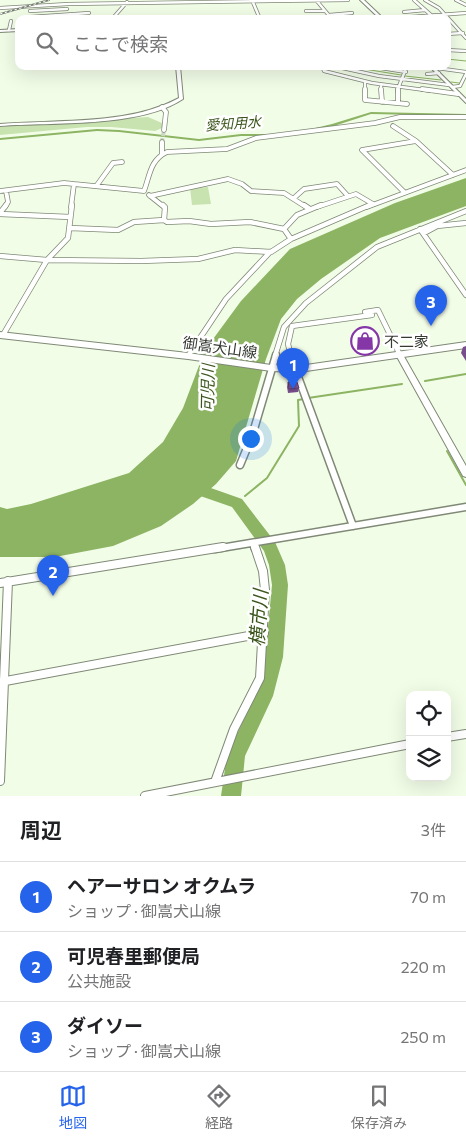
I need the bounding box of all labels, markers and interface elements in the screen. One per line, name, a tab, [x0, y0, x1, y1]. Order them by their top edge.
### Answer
search box	[15, 15, 451, 70]
icon: search	[33, 29, 61, 57]
text: ここで検索	[73, 32, 168, 55]
water label: 愛知用水	[204, 112, 264, 133]
pin: 3	[415, 285, 447, 326]
shop icon: 不二家	[350, 326, 380, 356]
place label: 不二家	[384, 332, 429, 350]
street label: 御嵩犬山線	[182, 333, 258, 361]
pin: 1	[277, 348, 309, 389]
water label: 可児川	[197, 362, 217, 412]
your location	[238, 426, 264, 452]
pin: 2	[37, 555, 69, 596]
water label: 横市川	[245, 587, 272, 647]
map controls	[406, 691, 451, 781]
button: locate	[406, 691, 451, 736]
button: layers	[406, 736, 451, 781]
text: 周辺	[20, 817, 62, 842]
text: 3件	[421, 820, 446, 839]
text: ヘアーサロン オクムラ	[67, 874, 256, 897]
text: 1	[32, 887, 40, 906]
text: 70 m	[410, 887, 446, 906]
text: ショップ · 御嵩犬山線	[67, 901, 221, 920]
text: 可児春里郵便局	[67, 944, 200, 967]
text: 2	[31, 957, 41, 976]
text: 220 m	[401, 957, 446, 976]
text: 公共施設	[67, 971, 131, 990]
text: ダイソー	[67, 1014, 143, 1037]
text: 3	[31, 1027, 41, 1046]
text: 250 m	[400, 1027, 446, 1046]
text: ショップ · 御嵩犬山線	[67, 1041, 221, 1060]
tab: 地図	[59, 1082, 87, 1132]
tab: 経路	[205, 1082, 233, 1132]
tab: 保存済み	[351, 1082, 407, 1132]

